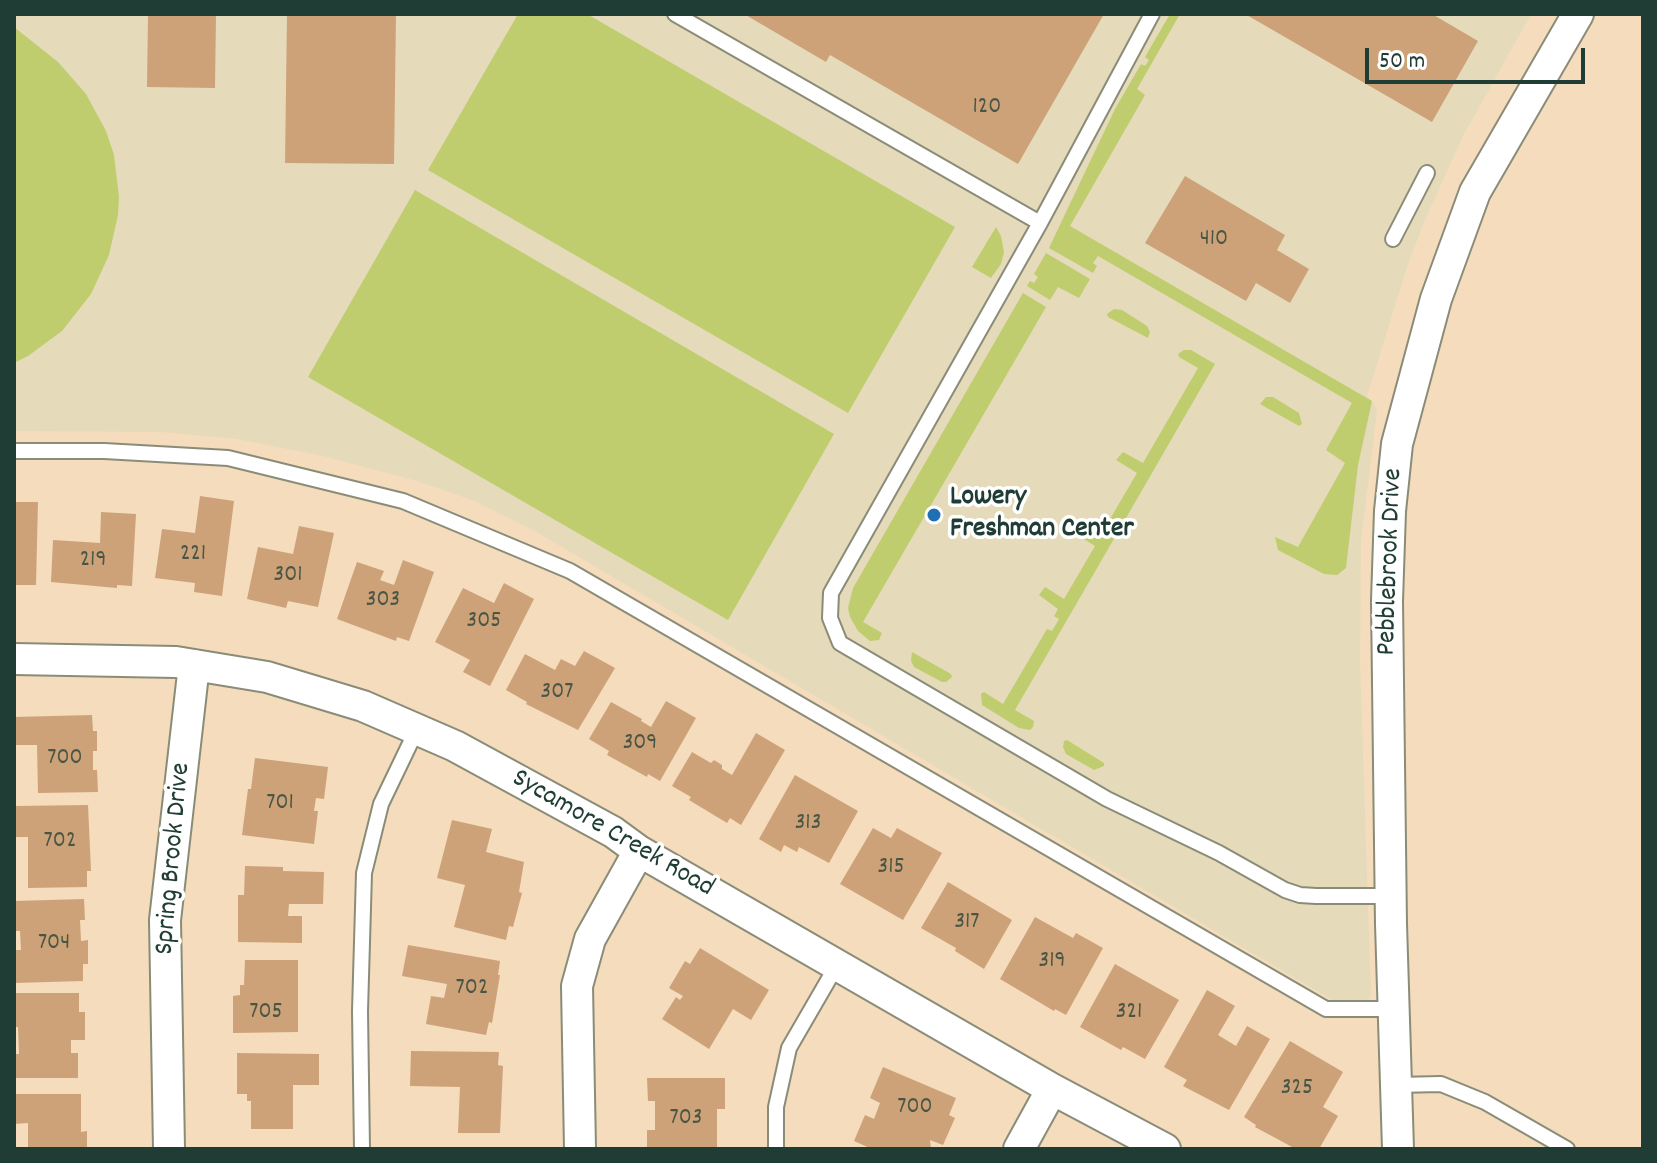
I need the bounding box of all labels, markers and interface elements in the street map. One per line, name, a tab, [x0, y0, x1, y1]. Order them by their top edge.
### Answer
scale bar	[1369, 32, 1589, 82]
text: 50 m	[1379, 45, 1425, 79]
house number: 120	[973, 95, 1001, 123]
house number: 410	[1200, 227, 1228, 255]
street label: Pebblebrook Drive	[1372, 468, 1412, 656]
place label: Lowery Freshman Center	[950, 482, 1134, 548]
marker: Lowery Freshman Center	[925, 506, 943, 524]
house number: 221	[180, 542, 206, 570]
house number: 219	[80, 548, 106, 576]
house number: 301	[274, 563, 302, 591]
house number: 303	[366, 588, 400, 616]
house number: 305	[467, 609, 501, 637]
house number: 307	[541, 680, 573, 708]
house number: 309	[623, 731, 657, 759]
house number: 700	[47, 746, 83, 774]
street label: Spring Brook Drive	[150, 761, 200, 957]
street label: Sycamore Creek Road	[505, 763, 719, 907]
house number: 701	[266, 791, 294, 819]
house number: 313	[795, 811, 821, 839]
house number: 702	[44, 829, 76, 857]
house number: 315	[877, 855, 905, 883]
house number: 317	[954, 910, 980, 938]
house number: 704	[38, 931, 70, 959]
house number: 319	[1039, 949, 1065, 977]
house number: 702	[456, 976, 488, 1004]
house number: 705	[249, 1000, 283, 1028]
house number: 321	[1116, 1000, 1142, 1028]
house number: 325	[1281, 1076, 1313, 1104]
house number: 700	[897, 1095, 933, 1123]
house number: 703	[670, 1106, 702, 1134]

